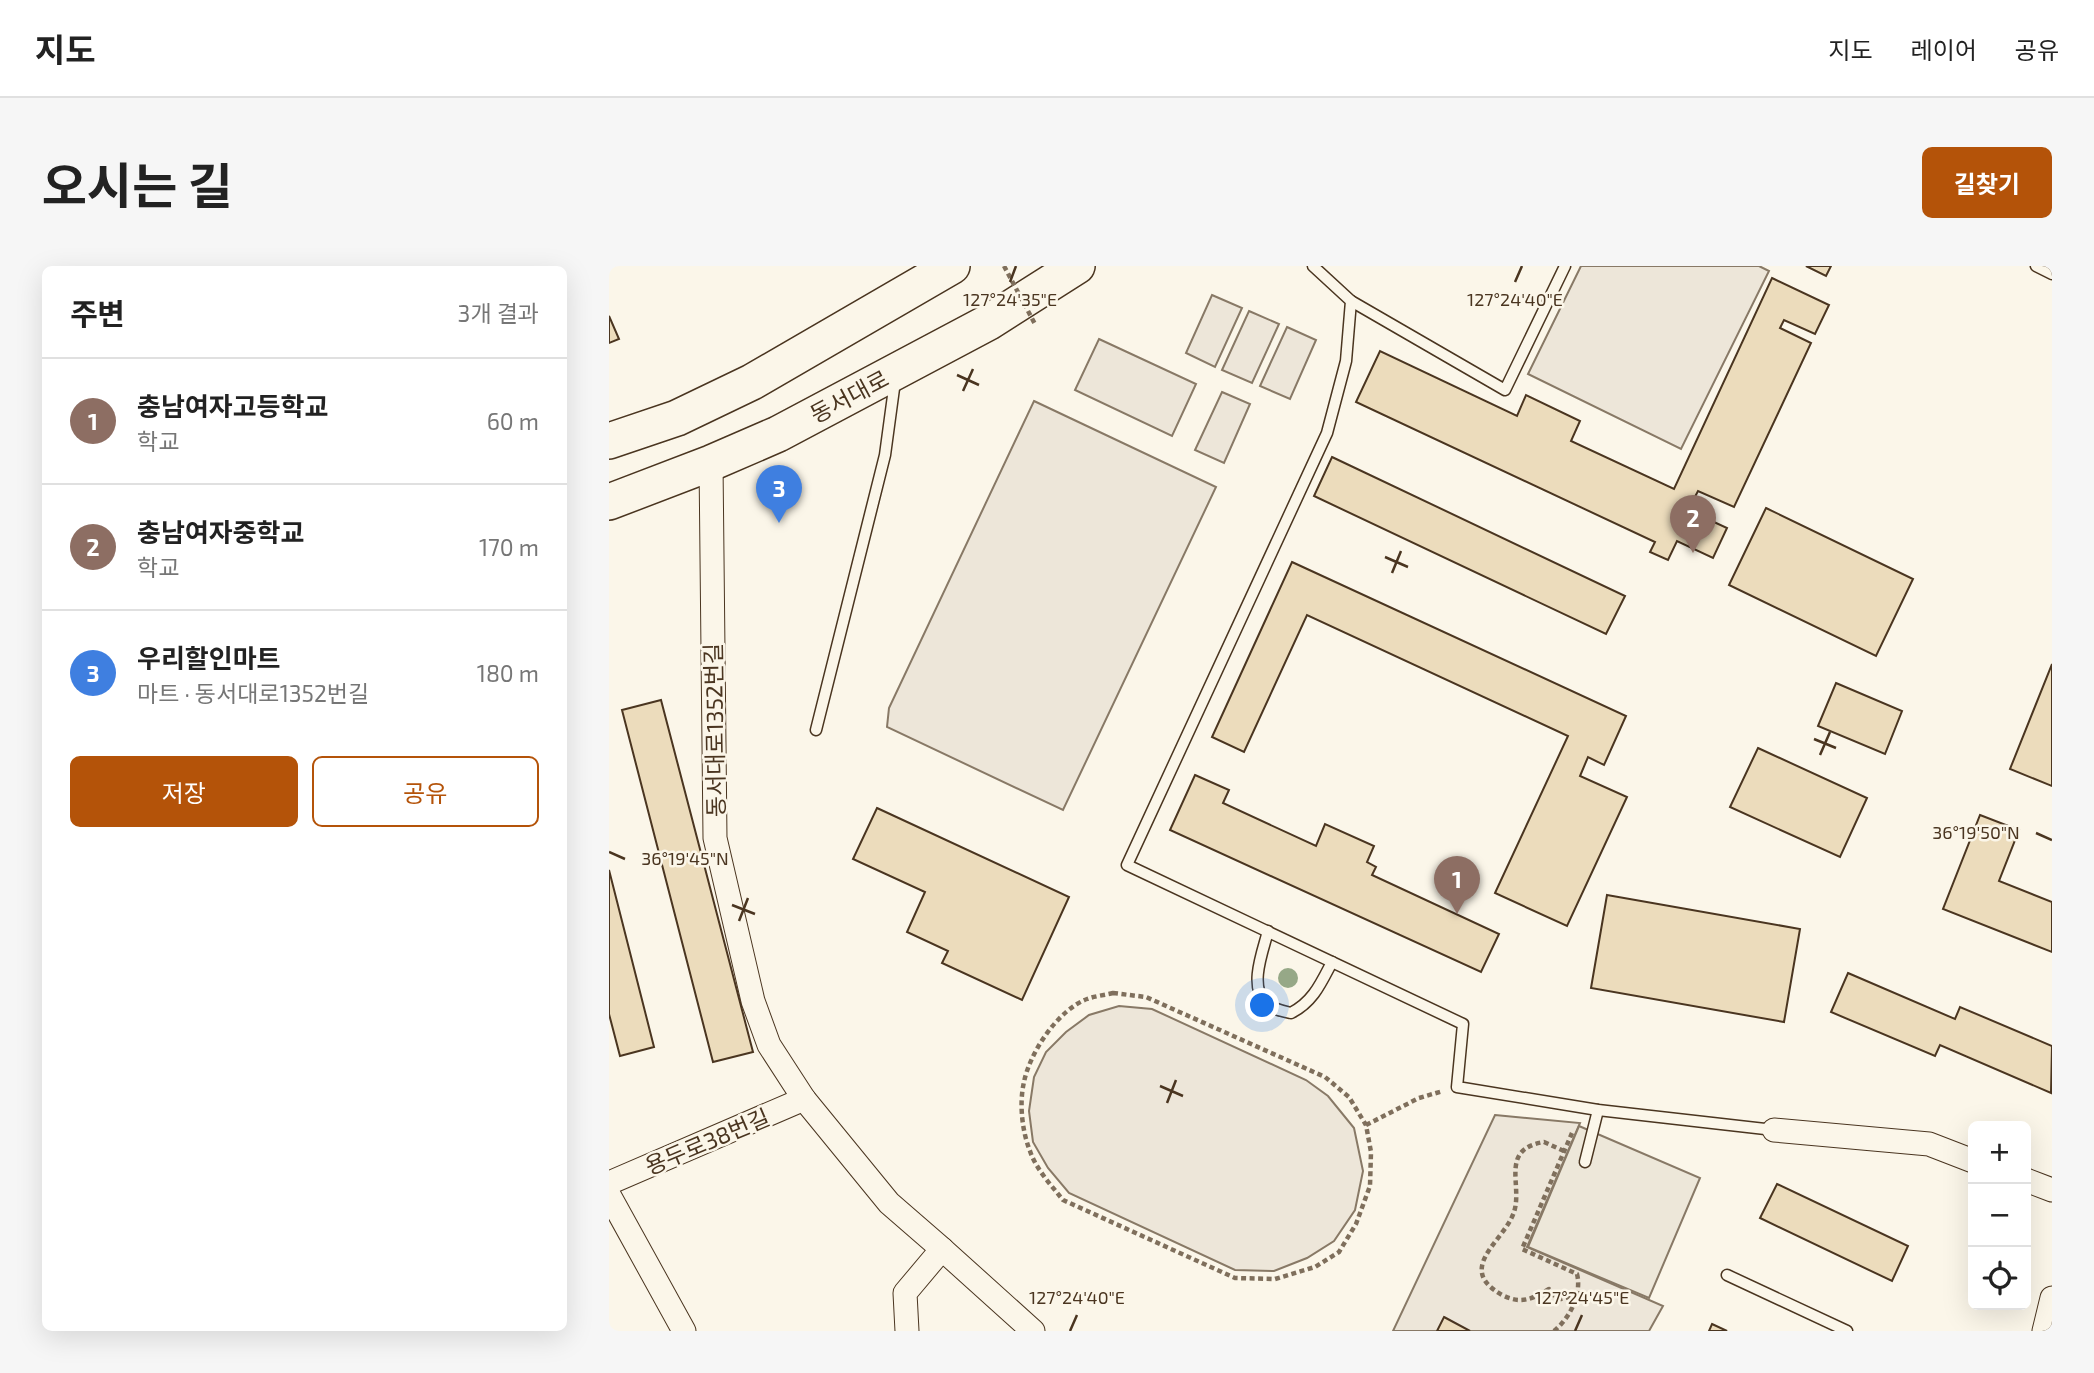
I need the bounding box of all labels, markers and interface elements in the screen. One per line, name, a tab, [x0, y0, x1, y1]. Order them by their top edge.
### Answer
text: 지도	[35, 29, 96, 69]
text: 지도	[1828, 35, 1873, 64]
text: 레이어	[1911, 35, 1977, 64]
text: 공유	[2015, 35, 2059, 64]
button: 길찾기	[1922, 147, 2052, 218]
text: 오시는 길	[42, 155, 233, 214]
text: 127°24'35"E	[963, 288, 1057, 310]
text: 127°24'40"E	[1467, 288, 1563, 310]
text: 주변	[70, 295, 125, 331]
text: 3개 결과	[458, 299, 539, 327]
street label: 동서대로	[805, 364, 893, 428]
text: 충남여자고등학교	[137, 390, 328, 421]
text: 1	[88, 407, 98, 435]
text: 60 m	[487, 407, 539, 435]
text: 학교	[137, 427, 179, 455]
pin: 3	[756, 465, 802, 523]
pin: 2	[1670, 495, 1716, 553]
text: 충남여자중학교	[137, 516, 304, 547]
text: 2	[86, 533, 100, 561]
text: 170 m	[479, 533, 539, 561]
text: 학교	[137, 553, 179, 581]
text: 우리할인마트	[137, 642, 281, 673]
street label: 동서대로1352번길	[698, 643, 730, 817]
text: 3	[86, 659, 100, 687]
text: 180 m	[477, 659, 539, 687]
text: 마트 · 동서대로1352번길	[137, 679, 369, 707]
button: 저장	[70, 756, 298, 827]
button: 공유	[312, 756, 539, 827]
text: 36°19'50"N	[1932, 821, 2020, 843]
text: 36°19'45"N	[641, 847, 729, 869]
pin: 1	[1434, 856, 1480, 914]
your location	[1245, 988, 1279, 1022]
street label: 용두로38번길	[641, 1102, 773, 1180]
map controls	[1968, 1121, 2031, 1310]
button: +	[1968, 1121, 2031, 1184]
button: −	[1968, 1184, 2031, 1247]
button: locate	[1968, 1247, 2031, 1310]
text: 127°24'40"E	[1029, 1286, 1125, 1308]
text: 127°24'45"E	[1535, 1286, 1629, 1308]

